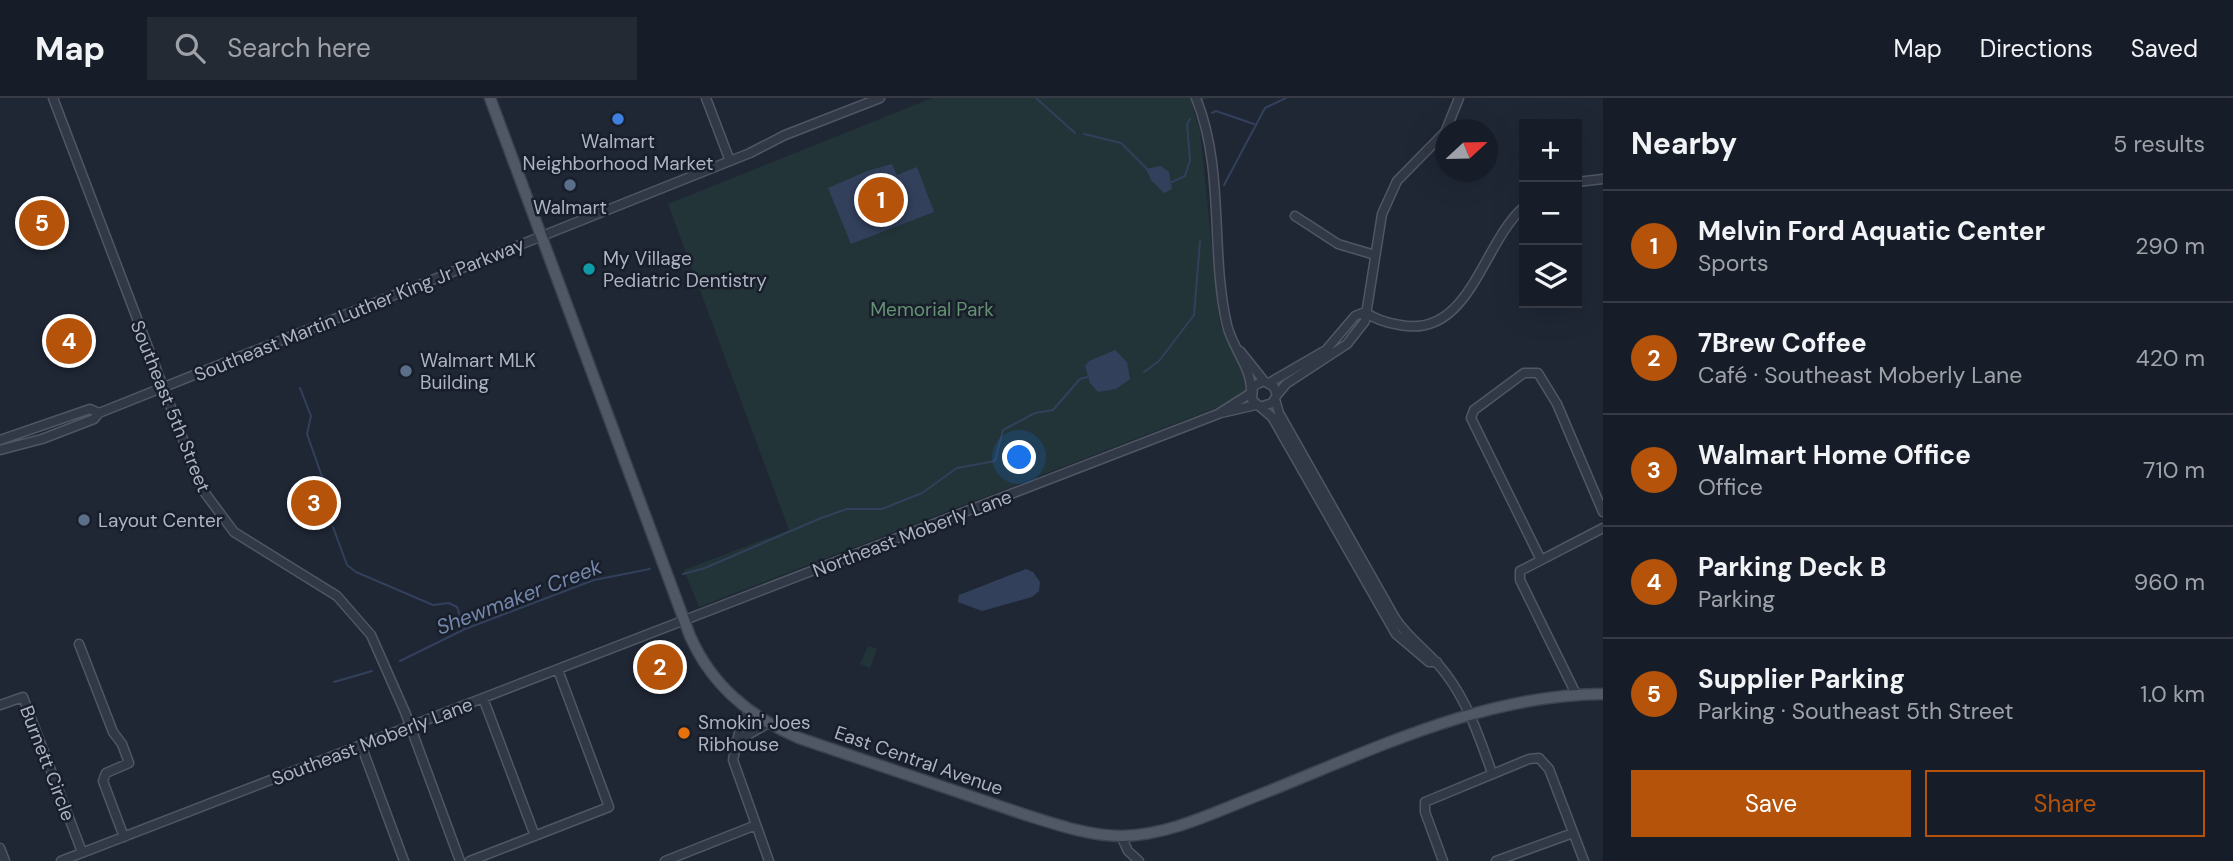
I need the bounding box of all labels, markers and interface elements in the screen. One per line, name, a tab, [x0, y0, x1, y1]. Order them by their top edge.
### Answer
search box	[147, 17, 637, 80]
text: Map	[35, 27, 105, 70]
icon: search	[171, 29, 209, 67]
text: Search here	[227, 31, 371, 65]
text: Map	[1894, 33, 1942, 64]
text: Directions	[1980, 33, 2093, 64]
text: Saved	[2131, 33, 2198, 64]
marker: Walmart Neighborhood Market	[610, 111, 626, 127]
north arrow	[1435, 119, 1498, 182]
map controls	[1519, 119, 1582, 308]
button: +	[1519, 119, 1582, 182]
text: Nearby	[1631, 124, 1737, 163]
place label: Walmart Neighborhood Market	[523, 129, 713, 176]
text: 5 results	[2113, 129, 2205, 159]
pin: 1	[858, 174, 904, 226]
marker: Walmart	[562, 177, 578, 193]
button: −	[1519, 182, 1582, 245]
place label: Walmart	[533, 195, 607, 220]
pin: 5	[19, 197, 65, 249]
text: Melvin Ford Aquatic Center	[1698, 214, 2045, 248]
street label: Southeast Martin Luther King Jr Parkway	[190, 231, 528, 387]
text: 1	[1650, 231, 1658, 261]
text: 290 m	[2135, 231, 2205, 261]
button: layers	[1519, 245, 1582, 308]
place label: My Village Pediatric Dentistry	[603, 246, 767, 293]
text: Sports	[1698, 248, 1768, 278]
marker: My Village Pediatric Dentistry	[581, 261, 597, 277]
park label: Memorial Park	[870, 297, 994, 322]
pin: 4	[46, 315, 92, 367]
street label: Southeast 5th Street	[125, 317, 216, 496]
text: 7Brew Coffee	[1698, 326, 1867, 360]
text: 2	[1647, 343, 1661, 373]
text: 420 m	[2136, 343, 2205, 373]
place label: Walmart MLK Building	[420, 348, 536, 395]
text: Café · Southeast Moberly Lane	[1698, 360, 2022, 390]
marker: Walmart MLK Building	[398, 363, 414, 379]
text: Walmart Home Office	[1698, 438, 1971, 472]
your location	[1002, 440, 1036, 474]
text: 3	[1647, 455, 1661, 485]
text: 710 m	[2143, 455, 2205, 485]
text: Office	[1698, 472, 1763, 502]
pin: 3	[291, 477, 337, 529]
street label: Northeast Moberly Lane	[809, 484, 1015, 583]
place label: Layout Center	[98, 508, 223, 533]
marker: Layout Center	[76, 512, 92, 528]
text: Parking Deck B	[1698, 550, 1886, 584]
water label: Shewmaker Creek	[432, 552, 606, 641]
text: 4	[1647, 567, 1661, 597]
text: 960 m	[2134, 567, 2205, 597]
text: Parking	[1698, 584, 1775, 614]
pin: 2	[637, 641, 683, 693]
text: Supplier Parking	[1698, 662, 1905, 696]
text: 5	[1647, 679, 1661, 709]
text: 1.0 km	[2140, 679, 2205, 709]
street label: Southeast Moberly Lane	[268, 692, 476, 791]
text: Parking · Southeast 5th Street	[1698, 696, 2014, 726]
street label: Burnett Circle	[14, 702, 81, 824]
place label: Smokin' Joes Ribhouse	[698, 710, 811, 757]
street label: East Central Avenue	[831, 720, 1006, 801]
marker: Smokin' Joes Ribhouse	[676, 725, 692, 741]
button: Save	[1631, 770, 1911, 837]
button: Share	[1925, 770, 2205, 837]

